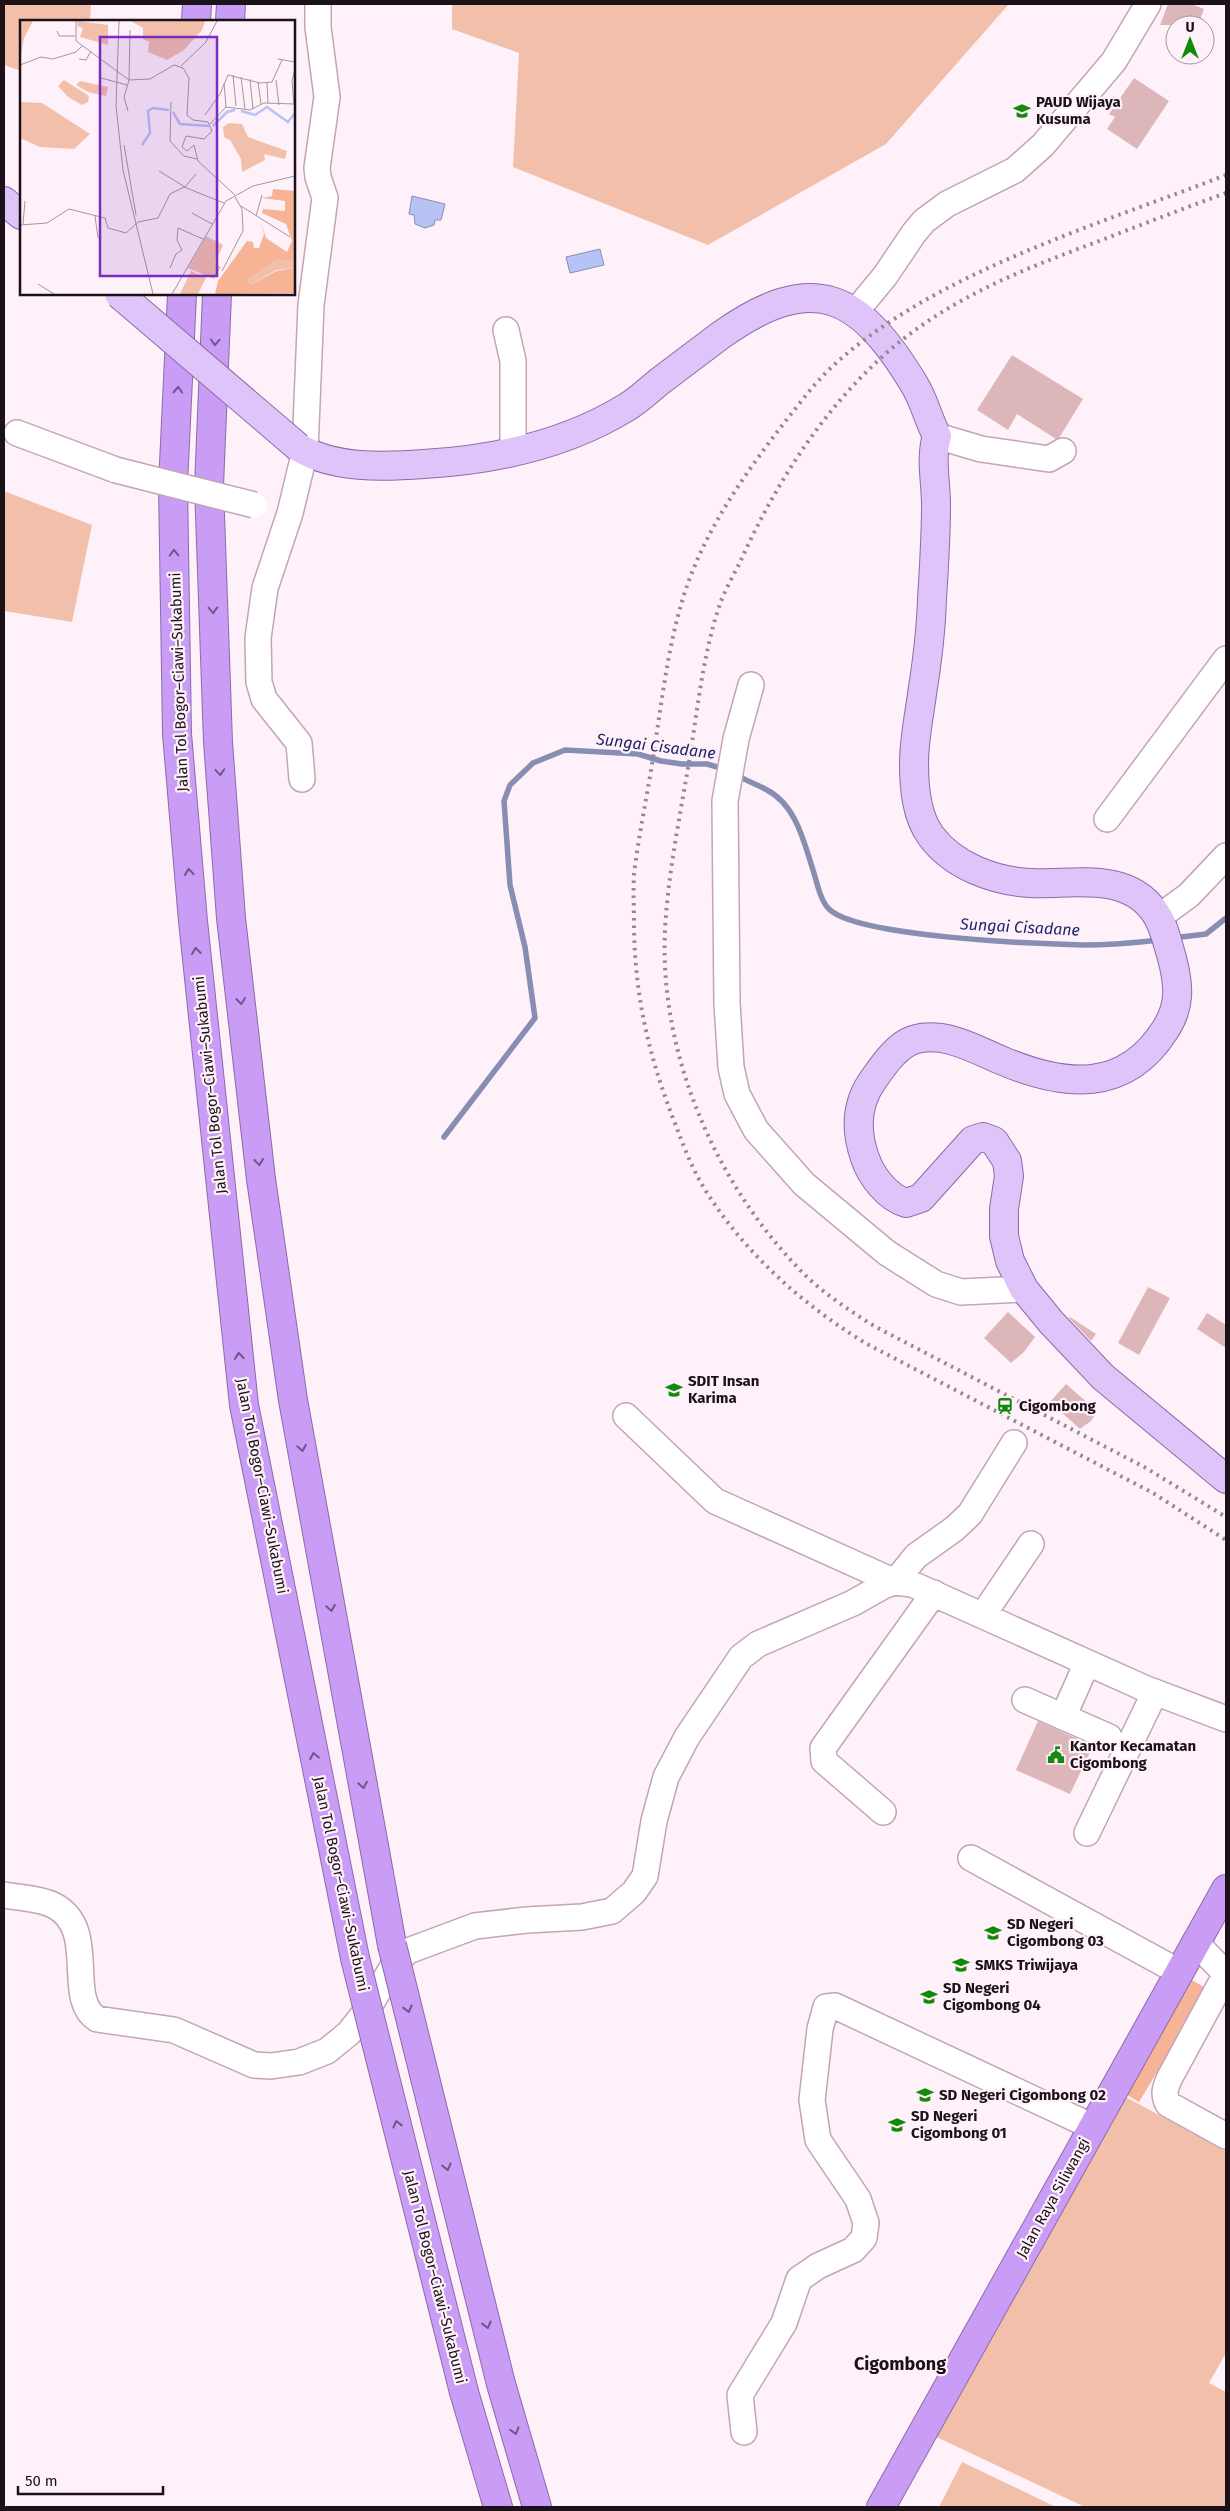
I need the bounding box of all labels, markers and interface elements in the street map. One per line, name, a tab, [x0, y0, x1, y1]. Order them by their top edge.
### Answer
north arrow	[1165, 15, 1215, 65]
text: U	[1185, 19, 1195, 36]
inset map	[20, 20, 295, 295]
place label: PAUD Wijaya Kusuma	[1036, 93, 1121, 128]
school or university icon: PAUD Wijaya Kusuma	[1012, 101, 1032, 121]
one-way arrow	[210, 339, 221, 347]
one-way arrow	[172, 386, 183, 394]
one-way arrow	[169, 548, 179, 556]
street label: Jalan Tol Bogor–Ciawi–Sukabumi	[166, 572, 192, 792]
one-way arrow	[208, 606, 219, 614]
water label: Sungai Cisadane	[594, 729, 717, 763]
one-way arrow	[215, 768, 226, 776]
one-way arrow	[184, 868, 195, 876]
water label: Sungai Cisadane	[959, 914, 1080, 940]
one-way arrow	[191, 947, 202, 955]
street label: Jalan Tol Bogor–Ciawi–Sukabumi	[190, 975, 230, 1195]
one-way arrow	[235, 997, 246, 1005]
one-way arrow	[253, 1159, 264, 1167]
one-way arrow	[234, 1352, 245, 1360]
place label: SDIT Insan Karima	[688, 1372, 759, 1407]
street label: Jalan Tol Bogor–Ciawi–Sukabumi	[232, 1377, 292, 1595]
school or university icon: SDIT Insan Karima	[664, 1380, 684, 1400]
station icon: Cigombong	[995, 1396, 1015, 1416]
place label: Cigombong	[1019, 1397, 1097, 1415]
one-way arrow	[296, 1444, 306, 1452]
one-way arrow	[325, 1603, 335, 1612]
place label: Kantor Kecamatan Cigombong	[1070, 1737, 1196, 1772]
public building icon: Kantor Kecamatan Cigombong	[1046, 1745, 1066, 1765]
one-way arrow	[310, 1751, 320, 1760]
street label: Jalan Tol Bogor–Ciawi–Sukabumi	[309, 1775, 373, 1993]
one-way arrow	[357, 1781, 367, 1789]
place label: SD Negeri Cigombong 03	[1007, 1915, 1104, 1950]
school or university icon: SD Negeri Cigombong 03	[983, 1923, 1003, 1943]
school or university icon: SMKS Triwijaya	[951, 1955, 971, 1975]
place label: SMKS Triwijaya	[975, 1956, 1078, 1974]
place label: SD Negeri Cigombong 04	[943, 1979, 1041, 2014]
school or university icon: SD Negeri Cigombong 04	[919, 1987, 939, 2007]
one-way arrow	[402, 2005, 413, 2014]
school or university icon: SD Negeri Cigombong 02	[915, 2085, 935, 2105]
place label: SD Negeri Cigombong 02	[939, 2086, 1106, 2104]
place label: SD Negeri Cigombong 01	[911, 2107, 1007, 2142]
school or university icon: SD Negeri Cigombong 01	[887, 2115, 907, 2135]
one-way arrow	[392, 2120, 403, 2129]
street label: Jalan Raya Siliwangi	[1013, 2135, 1093, 2261]
one-way arrow	[441, 2162, 452, 2171]
street label: Jalan Tol Bogor–Ciawi–Sukabumi	[400, 2168, 470, 2386]
one-way arrow	[481, 2320, 491, 2328]
district label: Cigombong	[854, 2353, 946, 2375]
one-way arrow	[509, 2427, 519, 2435]
scale bar	[18, 2464, 162, 2496]
text: 50 m	[25, 2472, 58, 2490]

